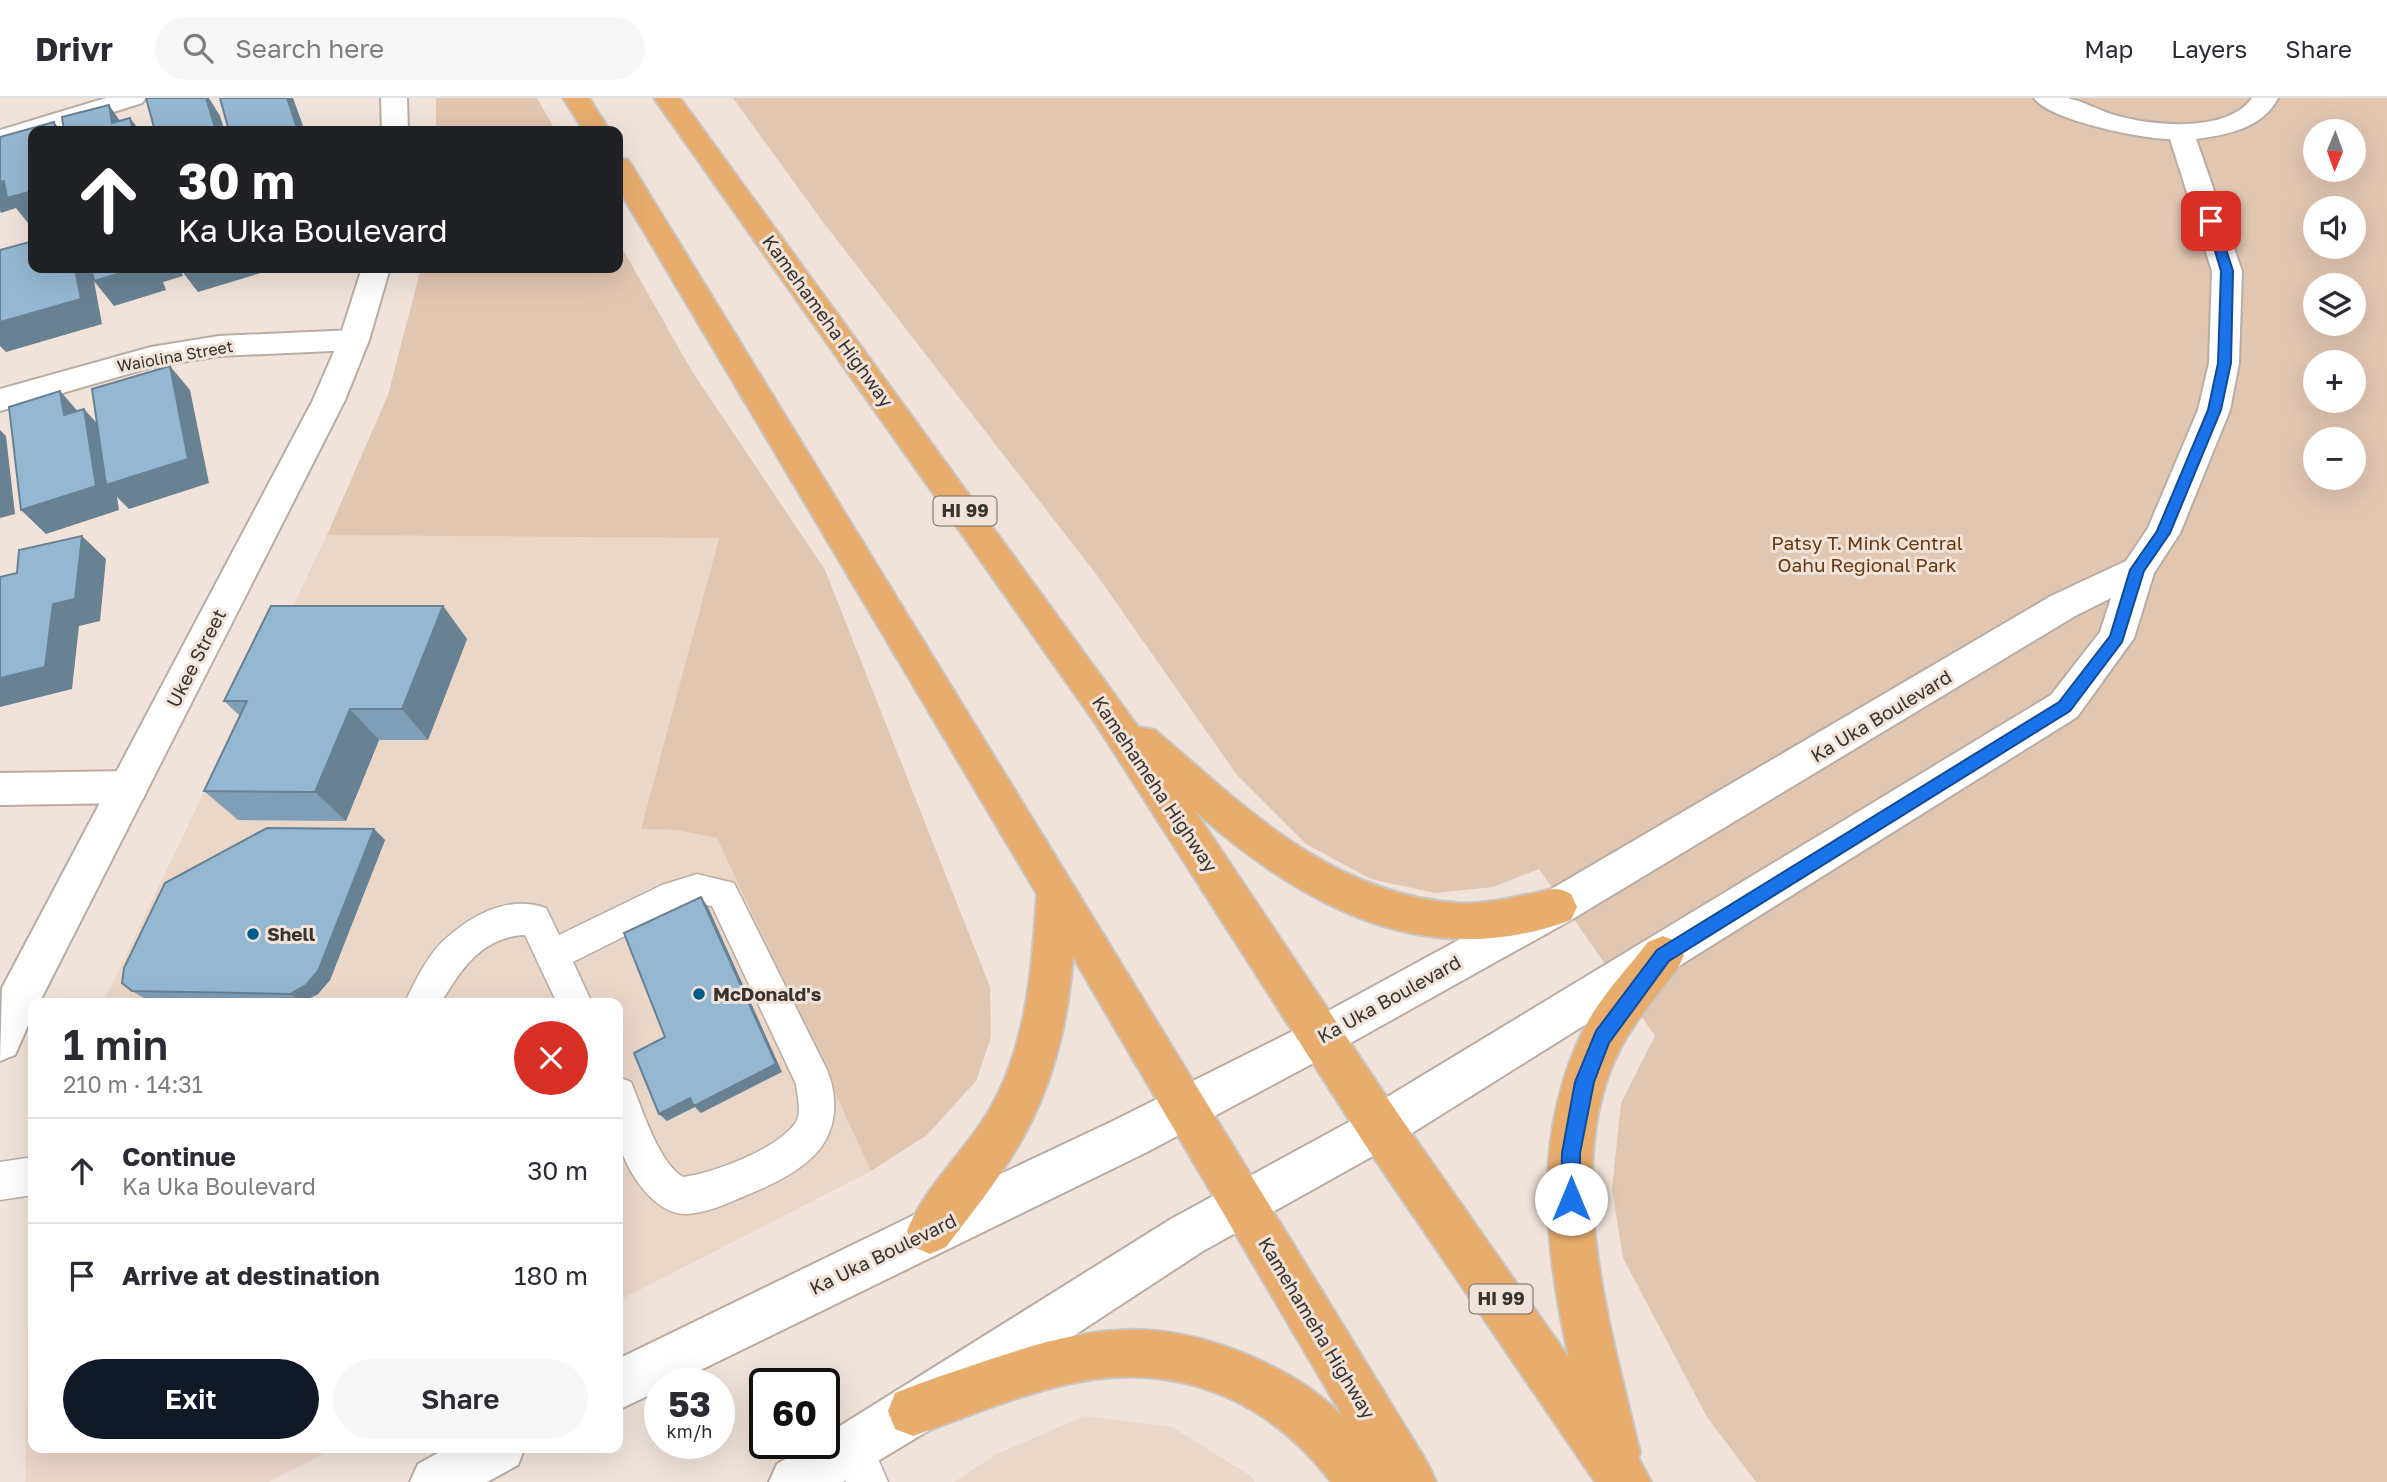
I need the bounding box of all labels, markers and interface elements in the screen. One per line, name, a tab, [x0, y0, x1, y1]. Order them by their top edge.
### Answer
search box	[155, 17, 645, 80]
text: Drivr	[35, 29, 113, 68]
icon: search	[179, 29, 217, 67]
text: Search here	[235, 33, 384, 64]
text: Map	[2084, 34, 2133, 63]
text: Layers	[2171, 34, 2247, 63]
text: Share	[2285, 34, 2352, 63]
north arrow	[2303, 119, 2366, 182]
map controls	[2303, 119, 2366, 490]
text: 30 m	[178, 151, 295, 210]
icon: ahead	[63, 154, 154, 245]
pin	[2181, 191, 2241, 251]
button: sound	[2303, 196, 2366, 259]
icon: arrive	[2192, 202, 2230, 240]
text: Ka Uka Boulevard	[178, 211, 448, 249]
street label: Kamehameha Highway	[758, 230, 899, 412]
button: layers	[2303, 273, 2366, 336]
street label: Waiolina Street	[116, 336, 234, 376]
button: +	[2303, 350, 2366, 413]
button: −	[2303, 427, 2366, 490]
road number: HI 99	[934, 496, 996, 526]
park label: Patsy T. Mink Central Oahu Regional Park	[1771, 531, 1963, 576]
street label: Ukee Street	[161, 605, 230, 711]
street label: Ka Uka Boulevard	[1806, 664, 1955, 767]
street label: Kamehameha Highway	[1088, 691, 1223, 877]
place label: Shell	[267, 922, 315, 945]
marker: Shell	[245, 926, 261, 942]
street label: Ka Uka Boulevard	[1313, 950, 1464, 1047]
place label: McDonald's	[713, 982, 822, 1005]
marker: McDonald's	[691, 986, 707, 1002]
text: 1 min	[63, 1019, 168, 1069]
button: close	[514, 1021, 588, 1095]
text: 210 m · 14:31	[63, 1070, 203, 1098]
text: Continue	[122, 1141, 236, 1172]
icon: ahead	[63, 1152, 101, 1190]
text: 30 m	[527, 1155, 588, 1186]
position arrow	[1534, 1162, 1608, 1236]
text: Ka Uka Boulevard	[122, 1172, 316, 1200]
street label: Ka Uka Boulevard	[806, 1208, 960, 1299]
street label: Kamehameha Highway	[1254, 1233, 1381, 1423]
icon: arrive	[63, 1257, 101, 1295]
text: Arrive at destination	[122, 1260, 380, 1291]
text: 180 m	[514, 1260, 588, 1291]
road number: HI 99	[1470, 1284, 1532, 1314]
button: Exit	[63, 1359, 319, 1439]
button: Share	[333, 1359, 588, 1439]
speed limit sign: 60	[749, 1368, 840, 1459]
text: 53	[668, 1383, 711, 1425]
text: km/h	[667, 1420, 712, 1442]

